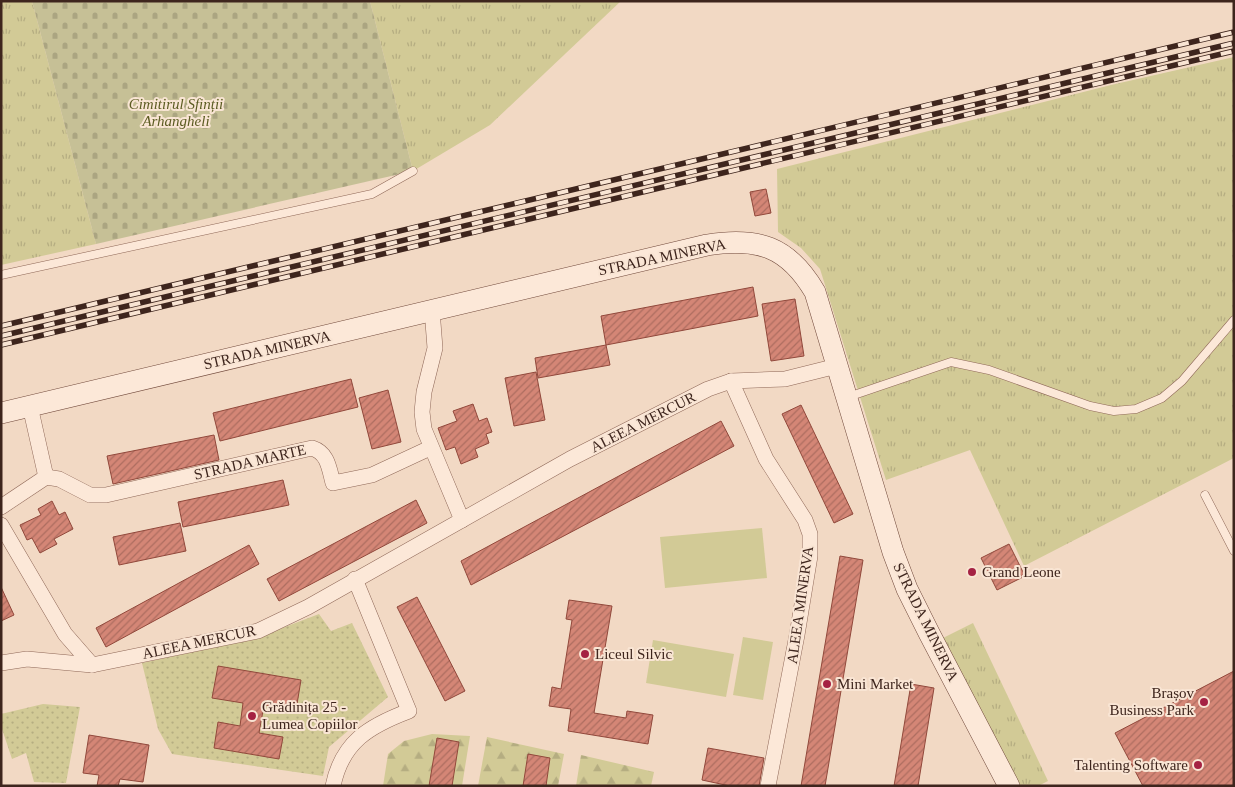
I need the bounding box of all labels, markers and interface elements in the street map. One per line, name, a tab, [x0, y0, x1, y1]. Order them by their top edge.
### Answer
park label: Cimitirul Sfinții Arhangheli	[129, 96, 223, 129]
street label: STRADA MINERVA	[597, 236, 727, 278]
street label: STRADA MINERVA	[202, 328, 332, 372]
street label: ALEEA MERCUR	[588, 389, 698, 455]
street label: STRADA MARTE	[192, 441, 308, 483]
street label: ALEEA MINERVA	[784, 545, 816, 665]
street label: STRADA MINERVA	[890, 560, 962, 684]
place label: Grand Leone	[982, 564, 1061, 580]
marker: Grand Leone	[966, 566, 978, 578]
street label: ALEEA MERCUR	[141, 622, 257, 662]
place label: Liceul Silvic	[595, 646, 672, 662]
marker: Liceul Silvic	[579, 648, 591, 660]
place label: Mini Market	[837, 676, 914, 692]
marker: Mini Market	[821, 678, 833, 690]
place label: Brașov Business Park	[1109, 685, 1194, 718]
marker: Brașov Business Park	[1198, 696, 1210, 708]
place label: Grădinița 25 - Lumea Copiilor	[262, 699, 357, 732]
marker: Grădinița 25 - Lumea Copiilor	[246, 710, 258, 722]
place label: Talenting Software	[1074, 757, 1188, 773]
marker: Talenting Software	[1192, 759, 1204, 771]

